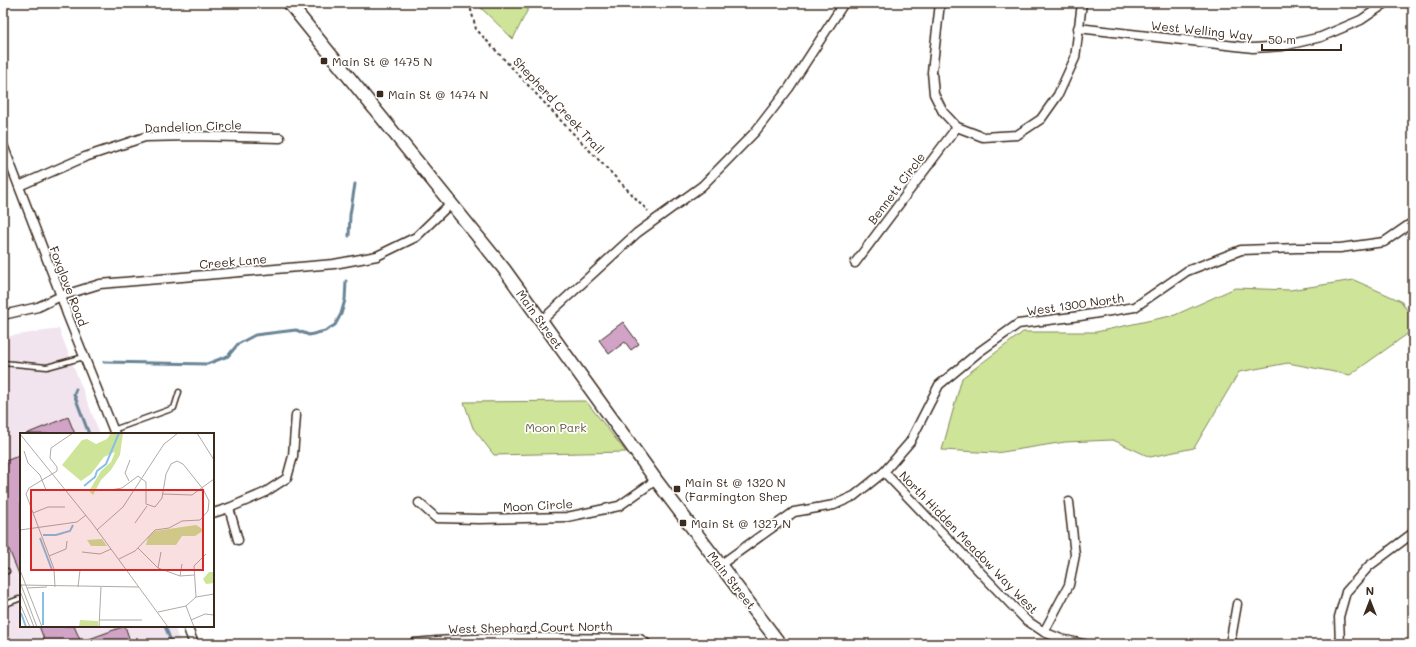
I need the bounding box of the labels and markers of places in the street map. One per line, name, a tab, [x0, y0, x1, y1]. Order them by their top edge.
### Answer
place label: Main St @ 1475 N	[332, 53, 432, 69]
marker: Main St @ 1475 N	[319, 56, 329, 66]
place label: Main St @ 1474 N	[388, 86, 488, 102]
marker: Main St @ 1474 N	[375, 89, 385, 99]
place label: Main St @ 1320 N (Farmington Shep	[685, 474, 787, 504]
marker: Main St @ 1320 N (Farmington Shep	[672, 484, 682, 494]
place label: Main St @ 1327 N	[691, 515, 791, 531]
marker: Main St @ 1327 N	[678, 518, 688, 528]

